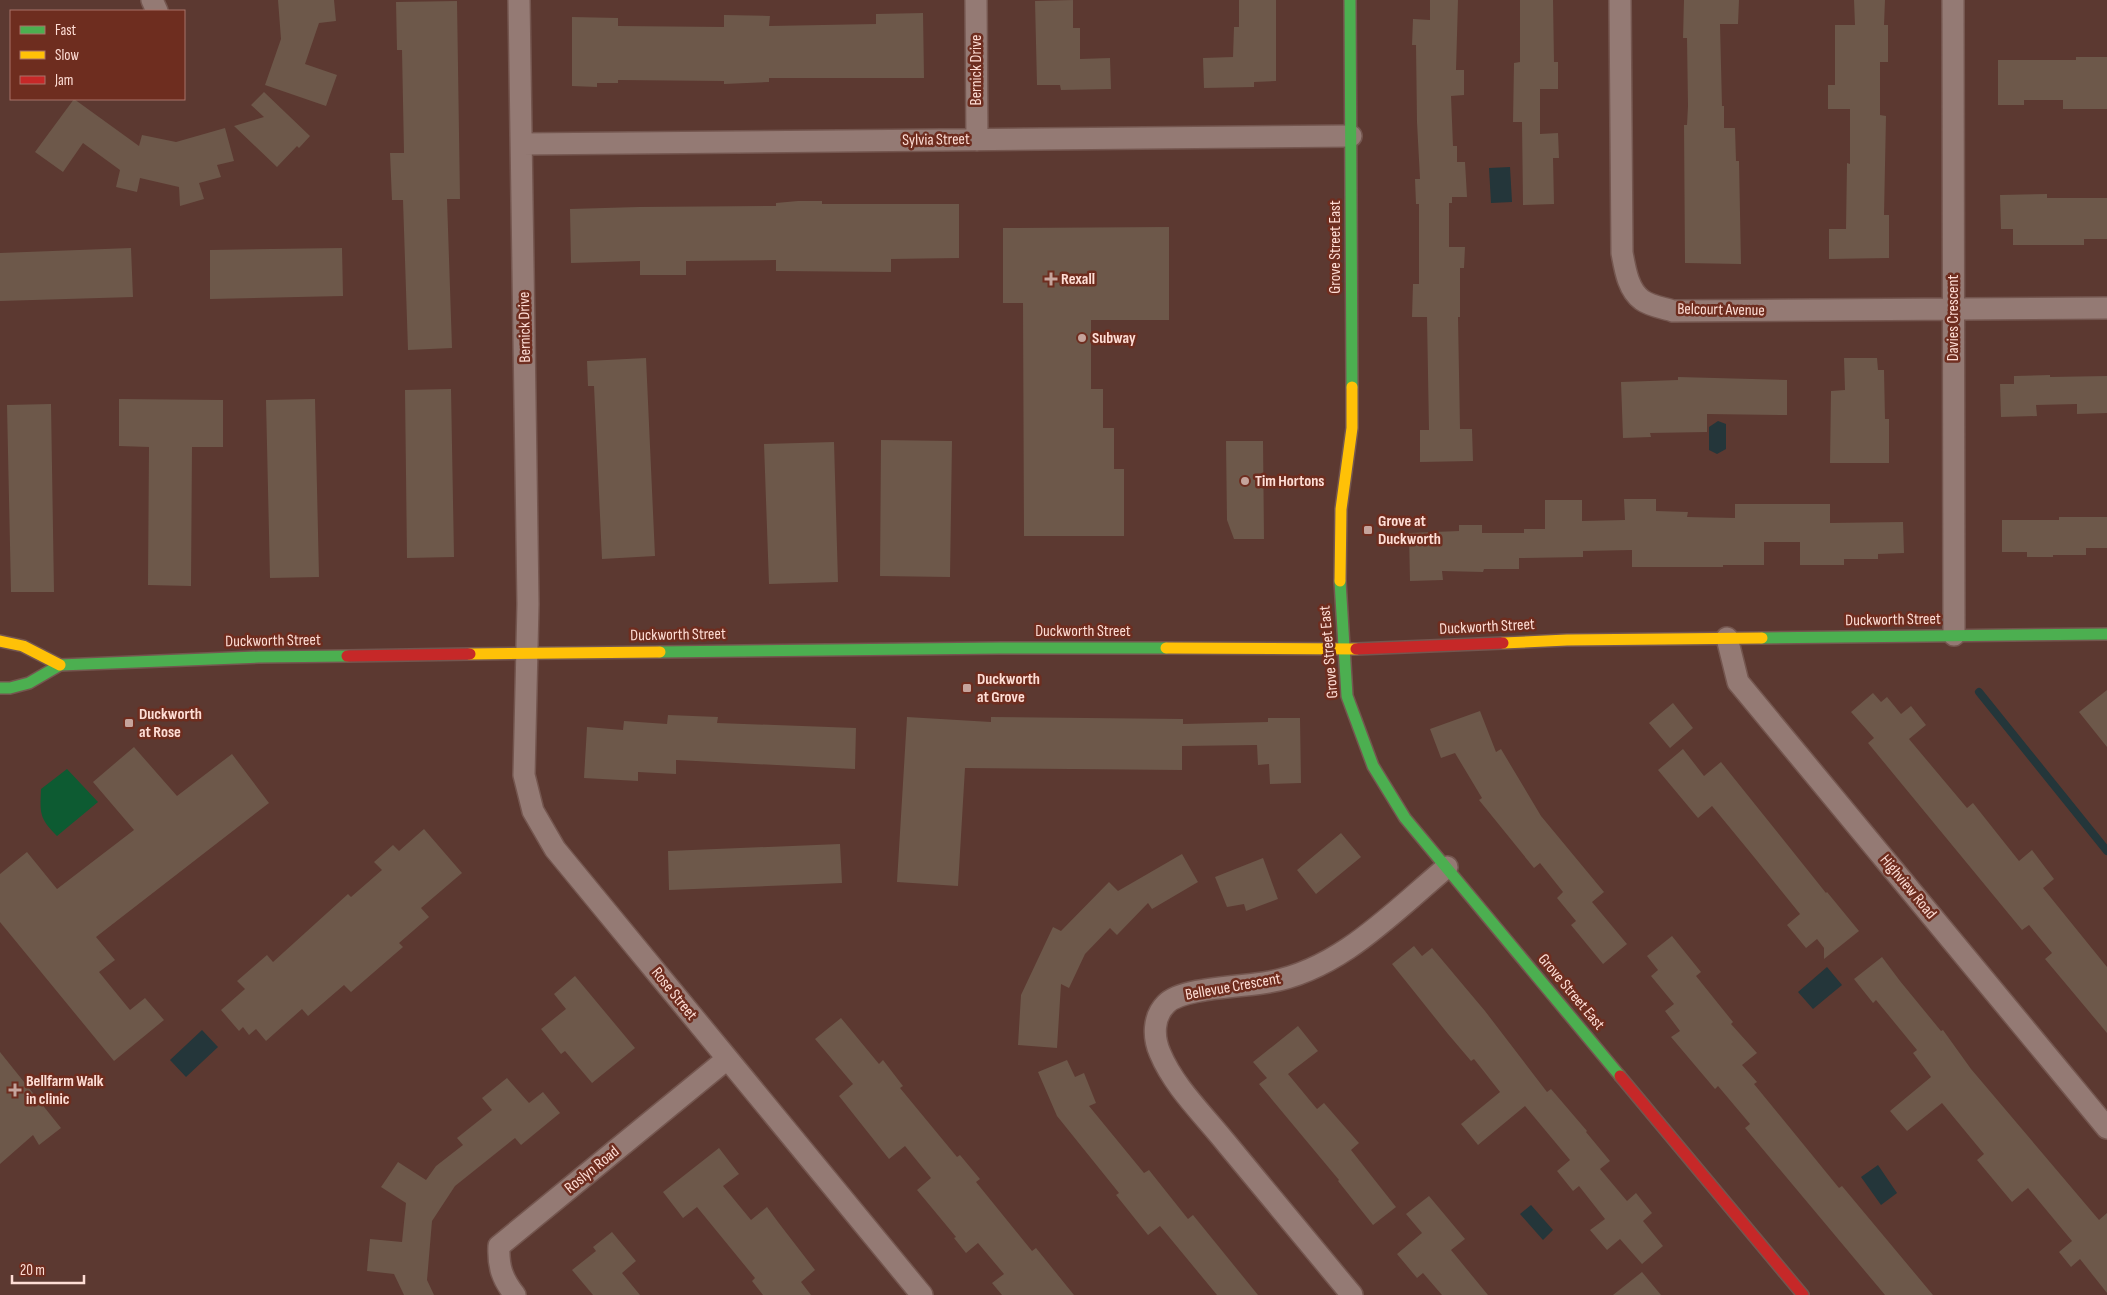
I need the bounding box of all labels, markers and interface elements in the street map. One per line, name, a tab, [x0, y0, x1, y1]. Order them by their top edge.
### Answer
legend	[10, 10, 185, 100]
text: Fast	[55, 21, 77, 40]
street label: Bernick Drive	[967, 35, 986, 105]
text: Slow	[55, 46, 79, 65]
text: Jam	[54, 71, 73, 90]
street label: Sylvia Street	[902, 130, 970, 150]
street label: Grove Street East	[1326, 200, 1345, 294]
place label: Rexall	[1061, 270, 1095, 289]
marker: Rexall	[1045, 273, 1057, 285]
street label: Davies Crescent	[1944, 275, 1963, 361]
street label: Bernick Drive	[515, 291, 535, 363]
street label: Belcourt Avenue	[1677, 300, 1765, 320]
place label: Subway	[1092, 329, 1136, 348]
marker: Subway	[1076, 332, 1088, 344]
place label: Tim Hortons	[1255, 472, 1324, 491]
marker: Tim Hortons	[1239, 475, 1251, 487]
place label: Grove at Duckworth	[1378, 512, 1441, 549]
marker: Grove at Duckworth	[1362, 524, 1374, 536]
street label: Grove Street East	[1315, 605, 1343, 699]
street label: Duckworth Street	[1845, 610, 1941, 630]
street label: Duckworth Street	[1439, 615, 1535, 639]
street label: Duckworth Street	[1035, 622, 1131, 641]
street label: Duckworth Street	[630, 625, 726, 645]
street label: Duckworth Street	[225, 631, 321, 651]
place label: Duckworth at Grove	[977, 670, 1040, 707]
marker: Duckworth at Grove	[961, 682, 973, 694]
place label: Duckworth at Rose	[139, 705, 202, 742]
marker: Duckworth at Rose	[123, 717, 135, 729]
street label: Highview Road	[1876, 851, 1940, 923]
street label: Grove Street East	[1534, 950, 1608, 1034]
street label: Rose Street	[647, 964, 701, 1024]
street label: Bellevue Crescent	[1184, 969, 1282, 1005]
place label: Bellfarm Walk in clinic	[26, 1072, 104, 1109]
marker: Bellfarm Walk in clinic	[8, 1083, 22, 1097]
street label: Roslyn Road	[561, 1142, 623, 1198]
scale bar	[12, 1252, 85, 1284]
text: 20 m	[20, 1261, 45, 1280]

